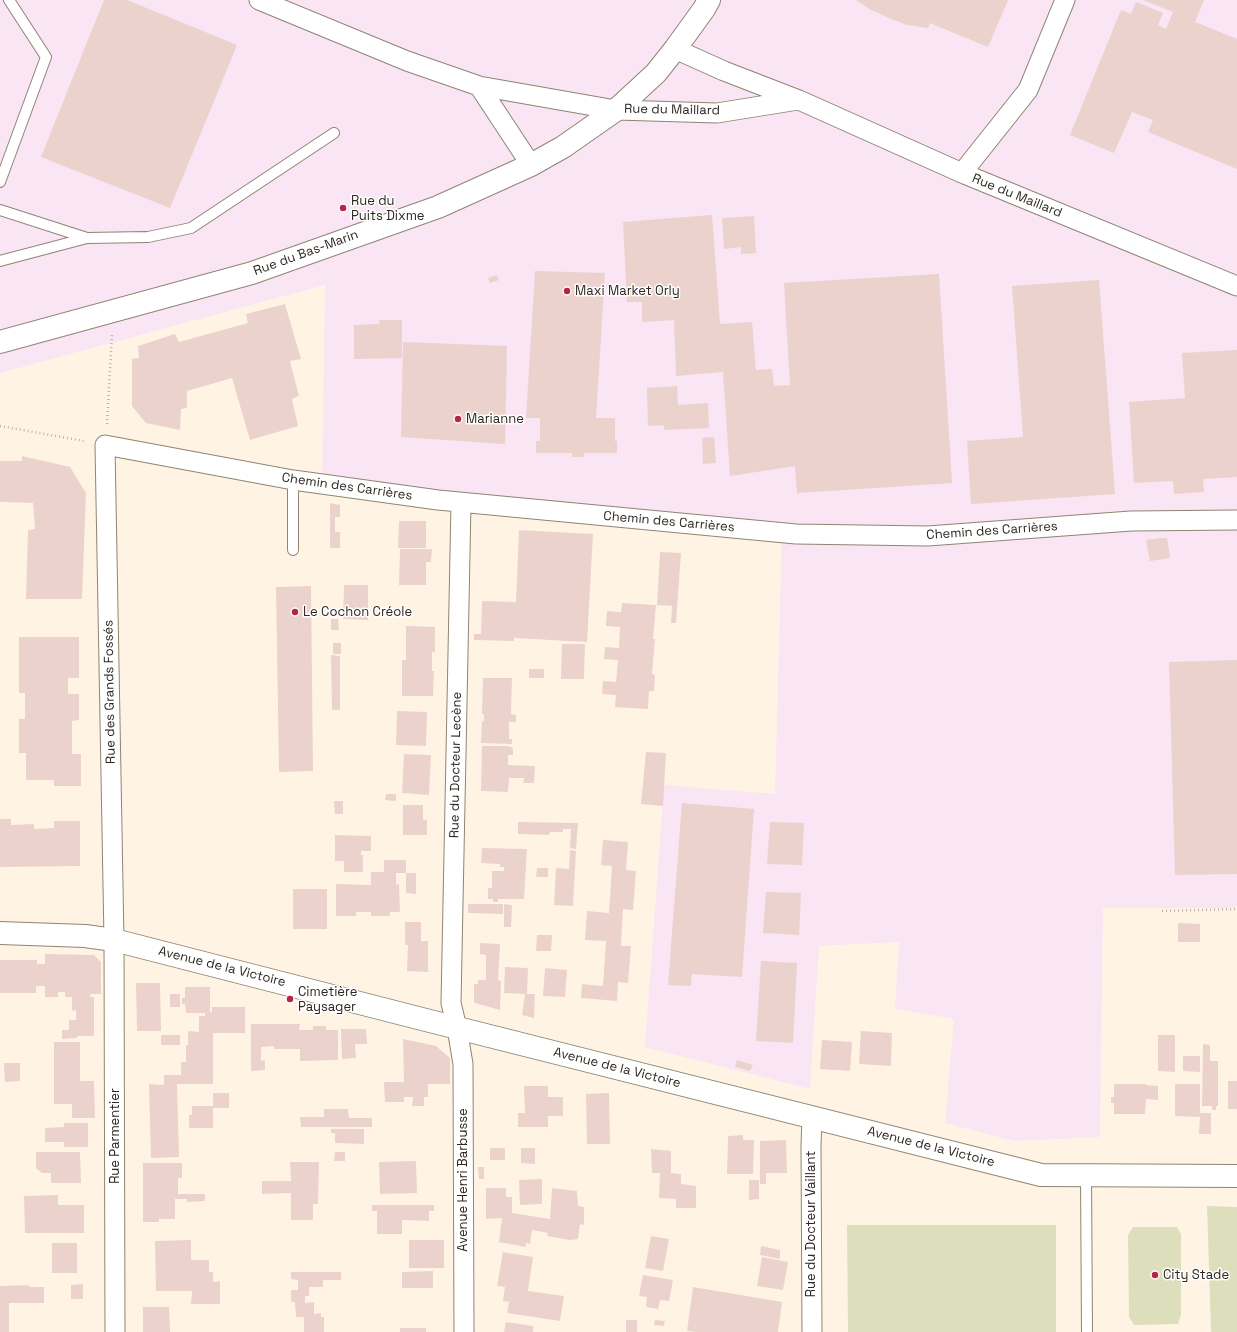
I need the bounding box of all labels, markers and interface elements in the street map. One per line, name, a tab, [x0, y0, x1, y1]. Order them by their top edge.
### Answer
street label: Rue du Maillard	[624, 101, 720, 119]
street label: Rue du Maillard	[970, 171, 1064, 221]
place label: Rue du Puits Dixme	[351, 193, 425, 224]
marker: Rue du Puits Dixme	[338, 203, 348, 213]
street label: Rue du Bas-Marin	[251, 227, 361, 279]
place label: Maxi Market Orly	[575, 283, 680, 299]
marker: Maxi Market Orly	[562, 286, 572, 296]
place label: Marianne	[466, 411, 524, 427]
marker: Marianne	[453, 414, 463, 424]
street label: Chemin des Carrières	[281, 470, 413, 504]
street label: Chemin des Carrières	[603, 508, 735, 536]
street label: Chemin des Carrières	[926, 519, 1058, 543]
place label: Le Cochon Créole	[303, 604, 412, 620]
marker: Le Cochon Créole	[290, 607, 300, 617]
street label: Rue des Grands Fossés	[101, 620, 119, 764]
street label: Rue du Docteur Lecène	[447, 692, 465, 838]
street label: Avenue de la Victoire	[157, 944, 287, 990]
place label: Cimetière Paysager	[298, 984, 357, 1015]
marker: Cimetière Paysager	[285, 994, 295, 1004]
street label: Avenue de la Victoire	[552, 1045, 682, 1091]
street label: Rue Parmentier	[107, 1088, 123, 1184]
street label: Avenue Henri Barbusse	[455, 1108, 471, 1252]
street label: Avenue de la Victoire	[866, 1124, 996, 1170]
street label: Rue du Docteur Vaillant	[803, 1151, 819, 1297]
place label: City Stade	[1163, 1267, 1229, 1283]
marker: City Stade	[1150, 1270, 1160, 1280]

